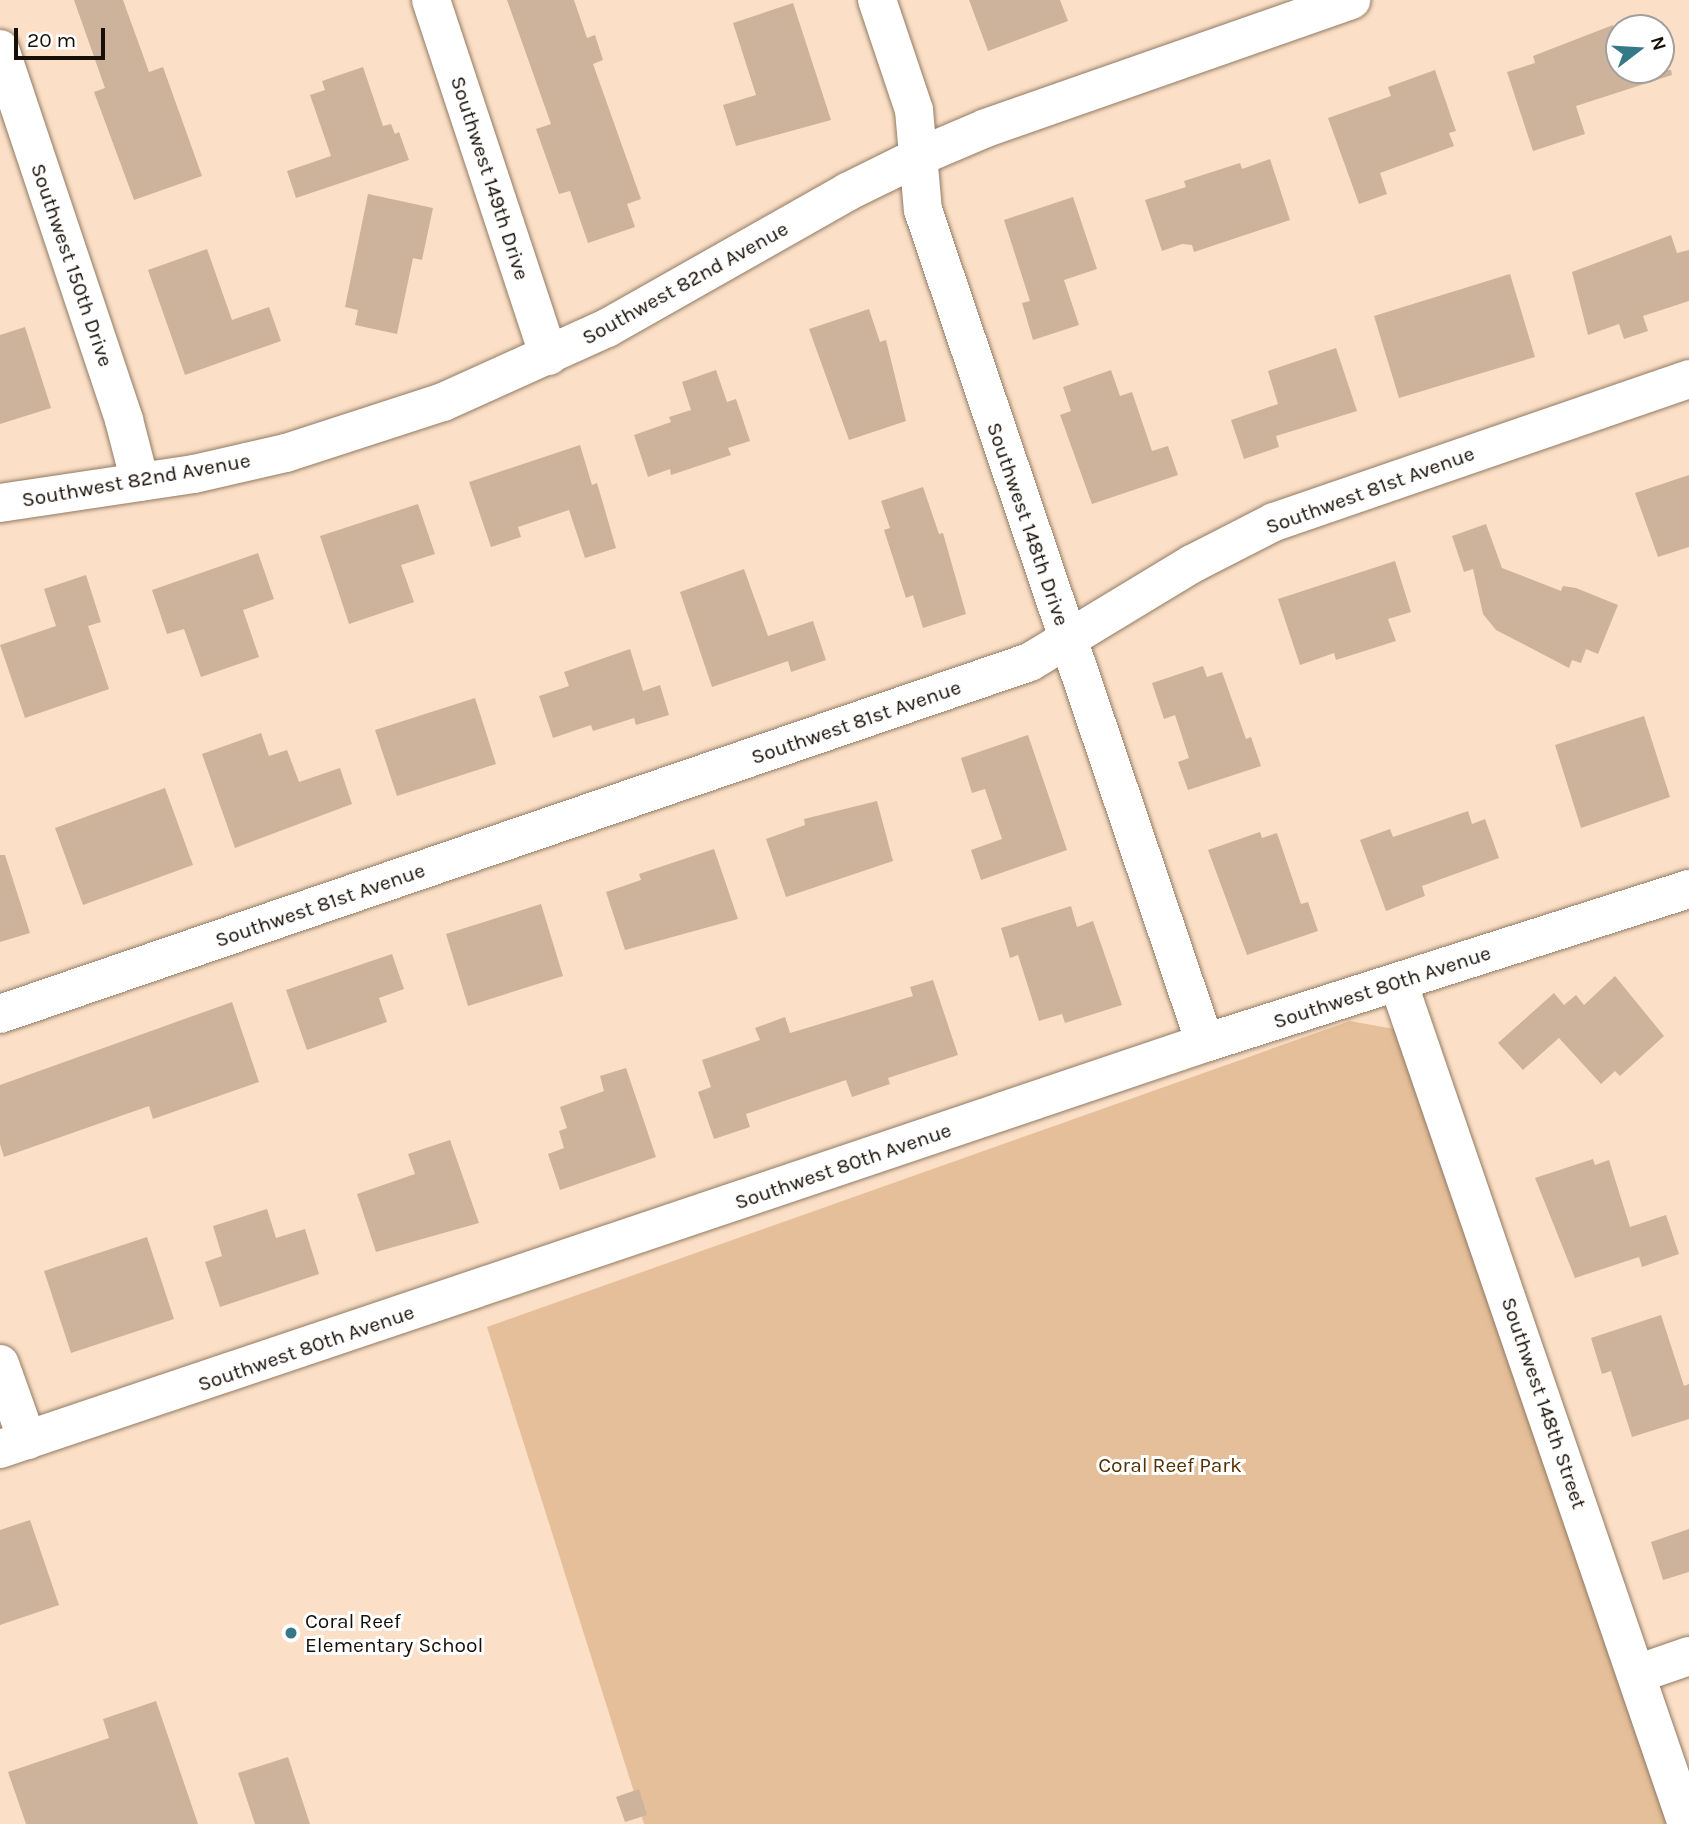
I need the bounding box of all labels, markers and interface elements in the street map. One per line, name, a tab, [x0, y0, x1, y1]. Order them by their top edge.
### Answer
scale bar	[18, 14, 108, 58]
north arrow	[1605, 14, 1675, 84]
text: 20 m	[27, 28, 76, 52]
text: N	[1646, 34, 1671, 53]
street label: Southwest 149th Drive	[445, 73, 535, 283]
street label: Southwest 150th Drive	[25, 160, 119, 370]
street label: Southwest 82nd Avenue	[578, 216, 792, 350]
street label: Southwest 148th Drive	[981, 419, 1075, 629]
street label: Southwest 81st Avenue	[1262, 440, 1478, 540]
street label: Southwest 82nd Avenue	[20, 447, 252, 513]
street label: Southwest 81st Avenue	[748, 674, 964, 770]
street label: Southwest 81st Avenue	[212, 857, 428, 953]
street label: Southwest 80th Avenue	[1270, 940, 1494, 1034]
street label: Southwest 80th Avenue	[731, 1117, 955, 1215]
street label: Southwest 148th Street	[1496, 1294, 1592, 1512]
street label: Southwest 80th Avenue	[194, 1299, 418, 1397]
park label: Coral Reef Park	[1098, 1452, 1242, 1478]
place label: Coral Reef Elementary School	[305, 1608, 483, 1658]
marker: Coral Reef Elementary School	[283, 1625, 299, 1641]

